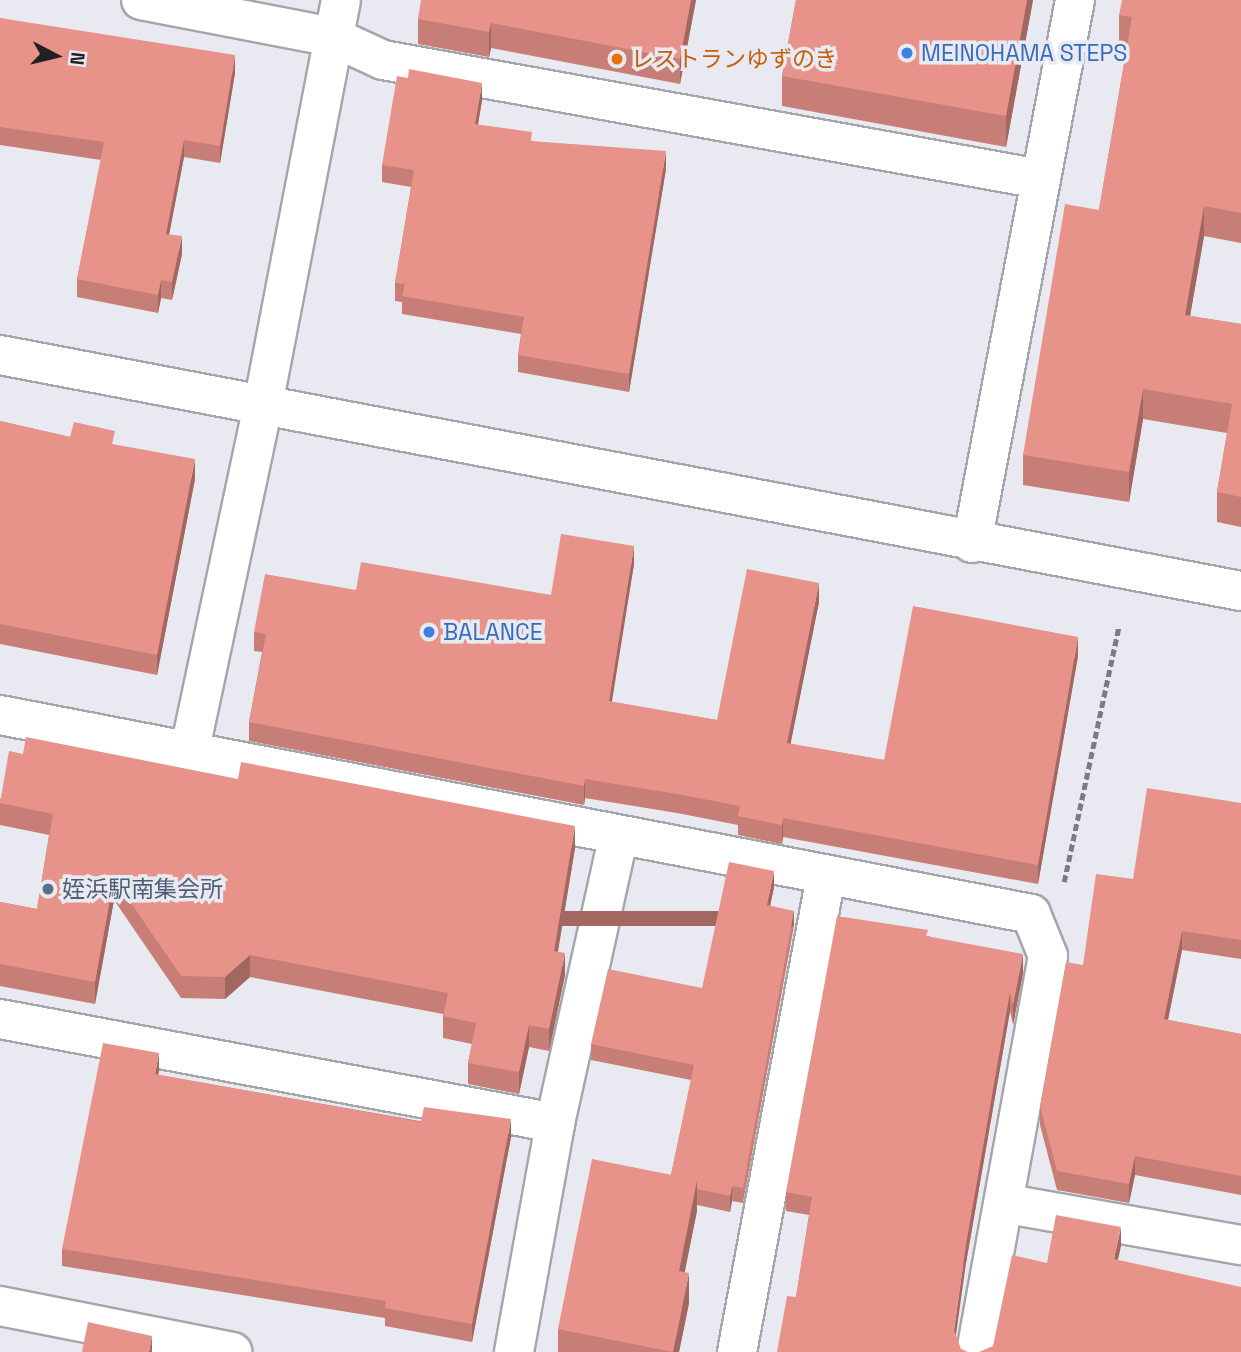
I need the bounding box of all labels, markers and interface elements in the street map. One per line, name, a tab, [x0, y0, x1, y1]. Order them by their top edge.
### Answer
north arrow	[21, 21, 91, 91]
place label: MEINOHAMA STEPS	[921, 39, 1128, 67]
place label: レストランゆずのき	[631, 45, 838, 73]
marker: MEINOHAMA STEPS	[899, 45, 915, 61]
text: N	[64, 51, 91, 66]
marker: レストランゆずのき	[609, 51, 625, 67]
place label: BALANCE	[443, 618, 543, 646]
marker: BALANCE	[421, 624, 437, 640]
place label: 姪浜駅南集会所	[62, 875, 223, 903]
marker: 姪浜駅南集会所	[40, 881, 56, 897]

